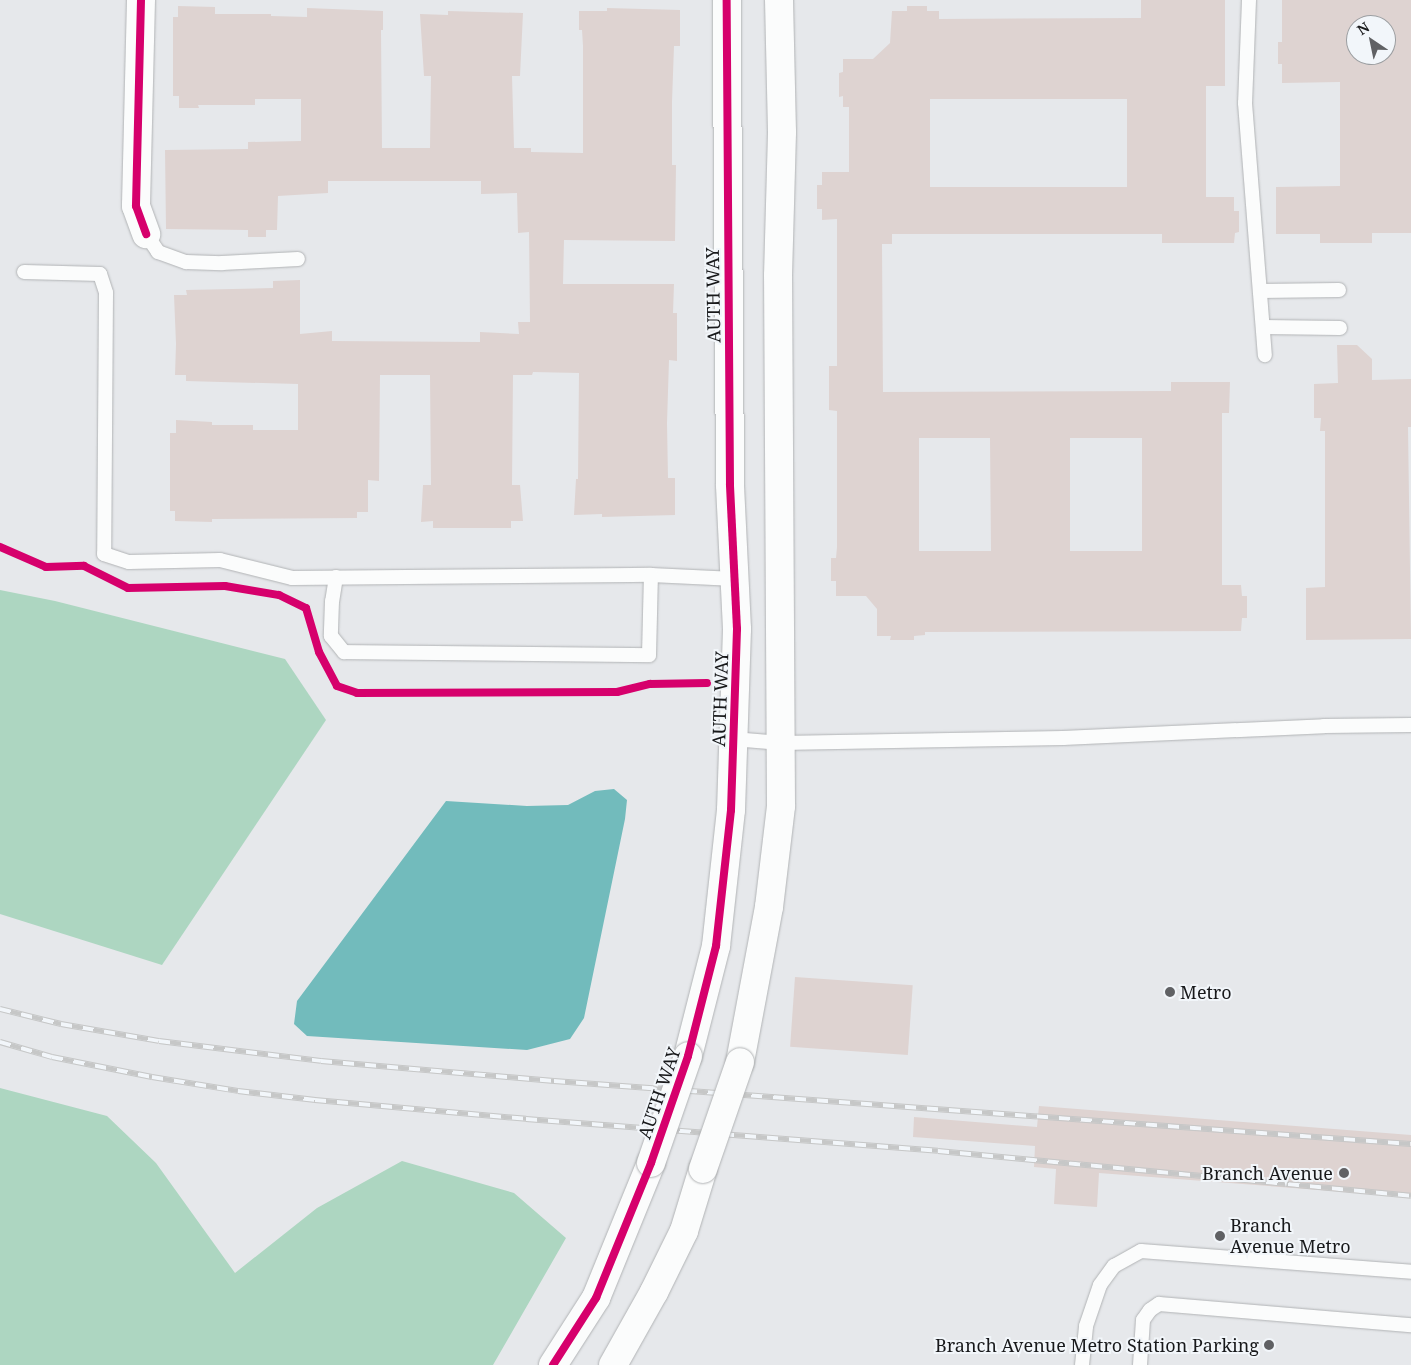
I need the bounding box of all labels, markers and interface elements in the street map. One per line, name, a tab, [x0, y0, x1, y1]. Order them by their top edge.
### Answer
north arrow	[1346, 15, 1396, 65]
text: N	[1353, 17, 1373, 39]
street label: AUTH WAY	[701, 247, 725, 343]
street label: AUTH WAY	[708, 651, 732, 747]
place label: Metro	[1180, 981, 1232, 1003]
marker: Metro	[1164, 986, 1176, 998]
street label: AUTH WAY	[633, 1044, 685, 1142]
place label: Branch Avenue	[1202, 1162, 1333, 1184]
marker: Branch Avenue	[1337, 1166, 1351, 1180]
place label: Branch Avenue Metro	[1230, 1215, 1351, 1258]
marker: Branch Avenue Metro	[1214, 1230, 1226, 1242]
place label: Branch Avenue Metro Station Parking	[935, 1334, 1259, 1356]
marker: Branch Avenue Metro Station Parking	[1263, 1339, 1275, 1351]

